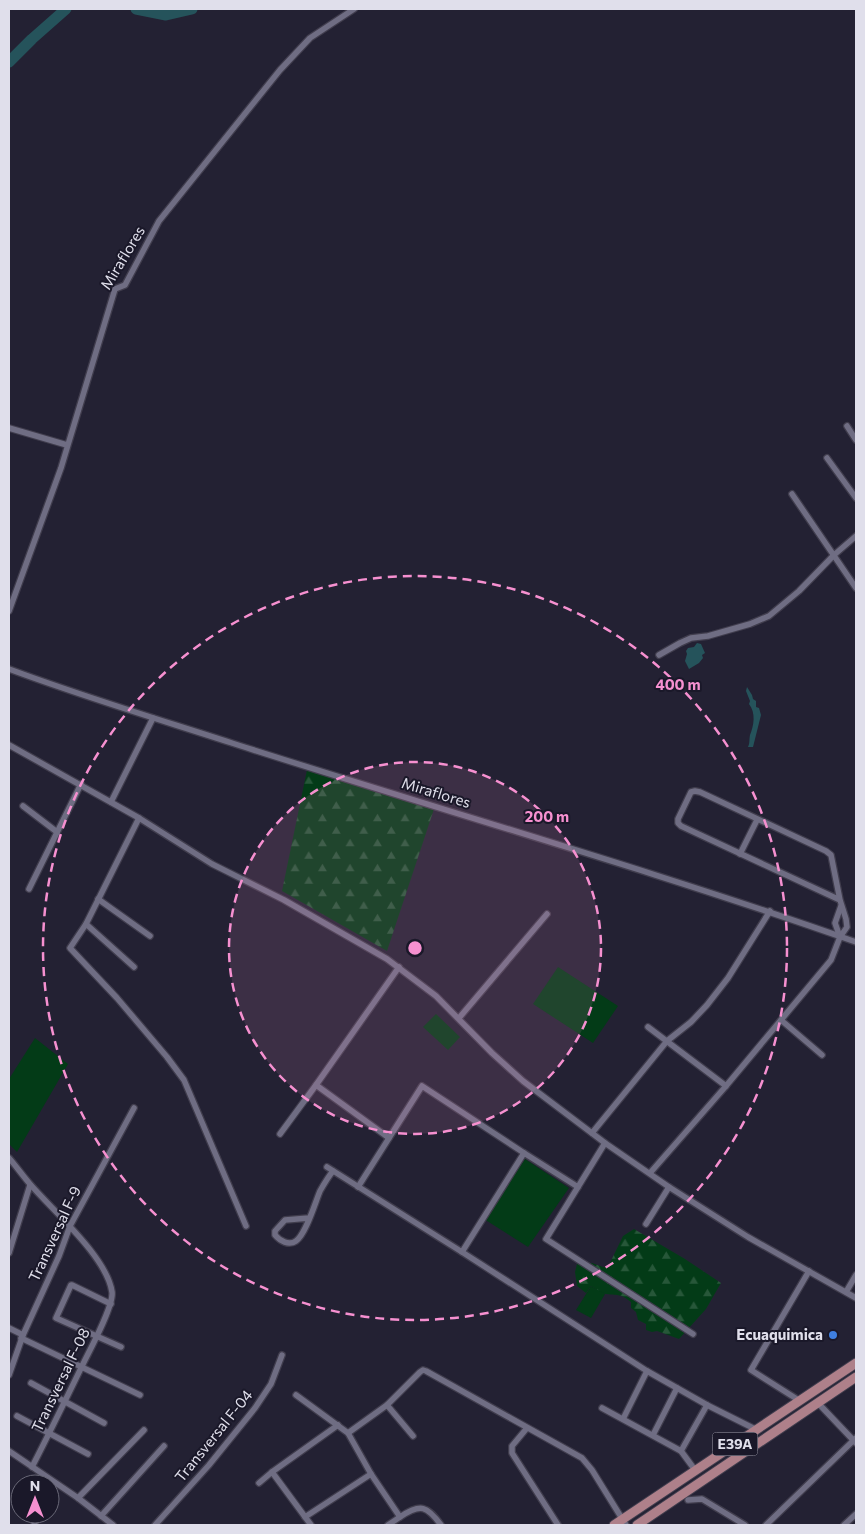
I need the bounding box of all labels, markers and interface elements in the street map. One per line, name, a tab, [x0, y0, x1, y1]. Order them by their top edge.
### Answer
street label: Miraflores	[96, 222, 148, 293]
text: 400 m	[655, 675, 701, 693]
street label: Miraflores	[400, 773, 473, 811]
text: 200 m	[525, 807, 569, 825]
centre of rings	[406, 939, 424, 957]
street label: Transversal F-9	[24, 1183, 84, 1284]
street label: Transversal F-08	[27, 1325, 93, 1434]
place label: Ecuaquimica	[736, 1325, 823, 1343]
marker: Ecuaquimica	[827, 1329, 839, 1341]
street label: Transversal F-04	[171, 1386, 256, 1485]
road number: E39A	[712, 1432, 758, 1456]
north arrow	[10, 1474, 60, 1524]
text: N	[30, 1477, 40, 1494]

